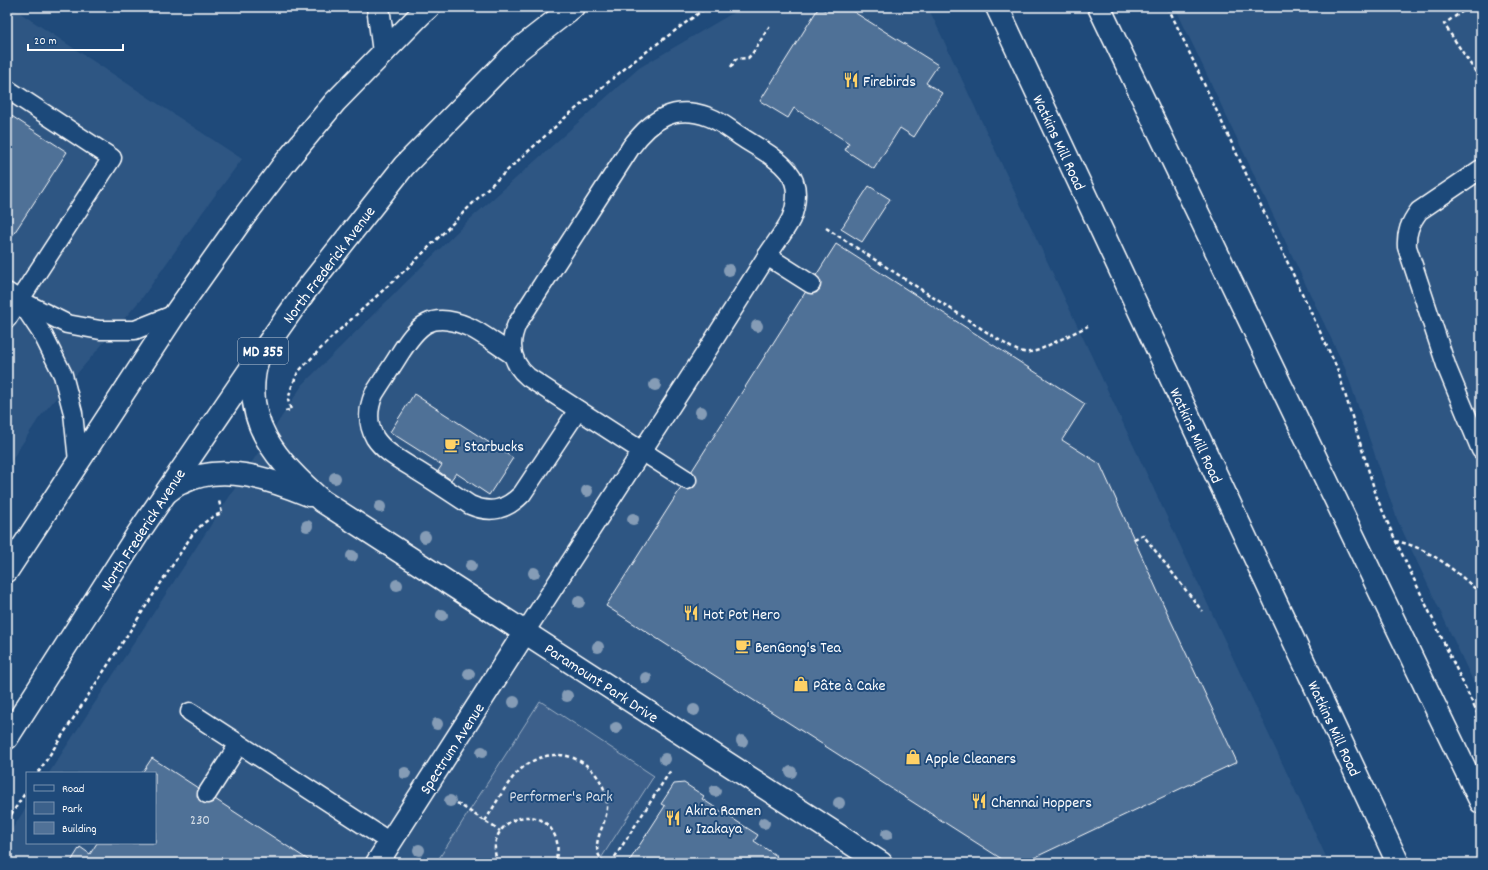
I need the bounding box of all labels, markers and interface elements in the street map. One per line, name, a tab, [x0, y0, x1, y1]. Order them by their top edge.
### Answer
scale bar	[28, 26, 123, 52]
text: 20 m	[34, 33, 57, 50]
restaurant icon: Firebirds	[842, 71, 860, 89]
place label: Firebirds	[863, 71, 916, 94]
street label: Watkins Mill Road	[1025, 91, 1090, 195]
street label: North Frederick Avenue	[278, 202, 382, 329]
road number: MD 355	[238, 338, 288, 364]
street label: Watkins Mill Road	[1162, 384, 1227, 488]
cafe icon: Starbucks	[443, 436, 461, 454]
place label: Starbucks	[464, 436, 524, 459]
street label: North Frederick Avenue	[96, 465, 192, 596]
restaurant icon: Hot Pot Hero	[682, 604, 700, 622]
place label: Hot Pot Hero	[703, 604, 780, 627]
cafe icon: BenGong's Tea	[734, 637, 752, 655]
place label: BenGong's Tea	[755, 637, 842, 660]
street label: Paramount Park Drive	[539, 639, 662, 730]
shop icon: Pâte à Cake	[792, 675, 810, 693]
place label: Pâte à Cake	[813, 675, 886, 698]
street label: Watkins Mill Road	[1300, 677, 1365, 781]
street label: Spectrum Avenue	[415, 699, 491, 800]
shop icon: Apple Cleaners	[904, 748, 922, 766]
place label: Apple Cleaners	[925, 748, 1017, 771]
legend	[26, 772, 156, 844]
text: Road	[62, 781, 84, 798]
park label: Performer's Park	[509, 786, 613, 809]
restaurant icon: Chennai Hoppers	[970, 792, 988, 810]
place label: Chennai Hoppers	[991, 792, 1092, 815]
place label: Akira Ramen & Izakaya	[685, 800, 761, 841]
text: Park	[62, 801, 83, 818]
restaurant icon: Akira Ramen & Izakaya	[664, 809, 682, 827]
house number: 230	[190, 811, 210, 831]
text: Building	[62, 821, 97, 838]

